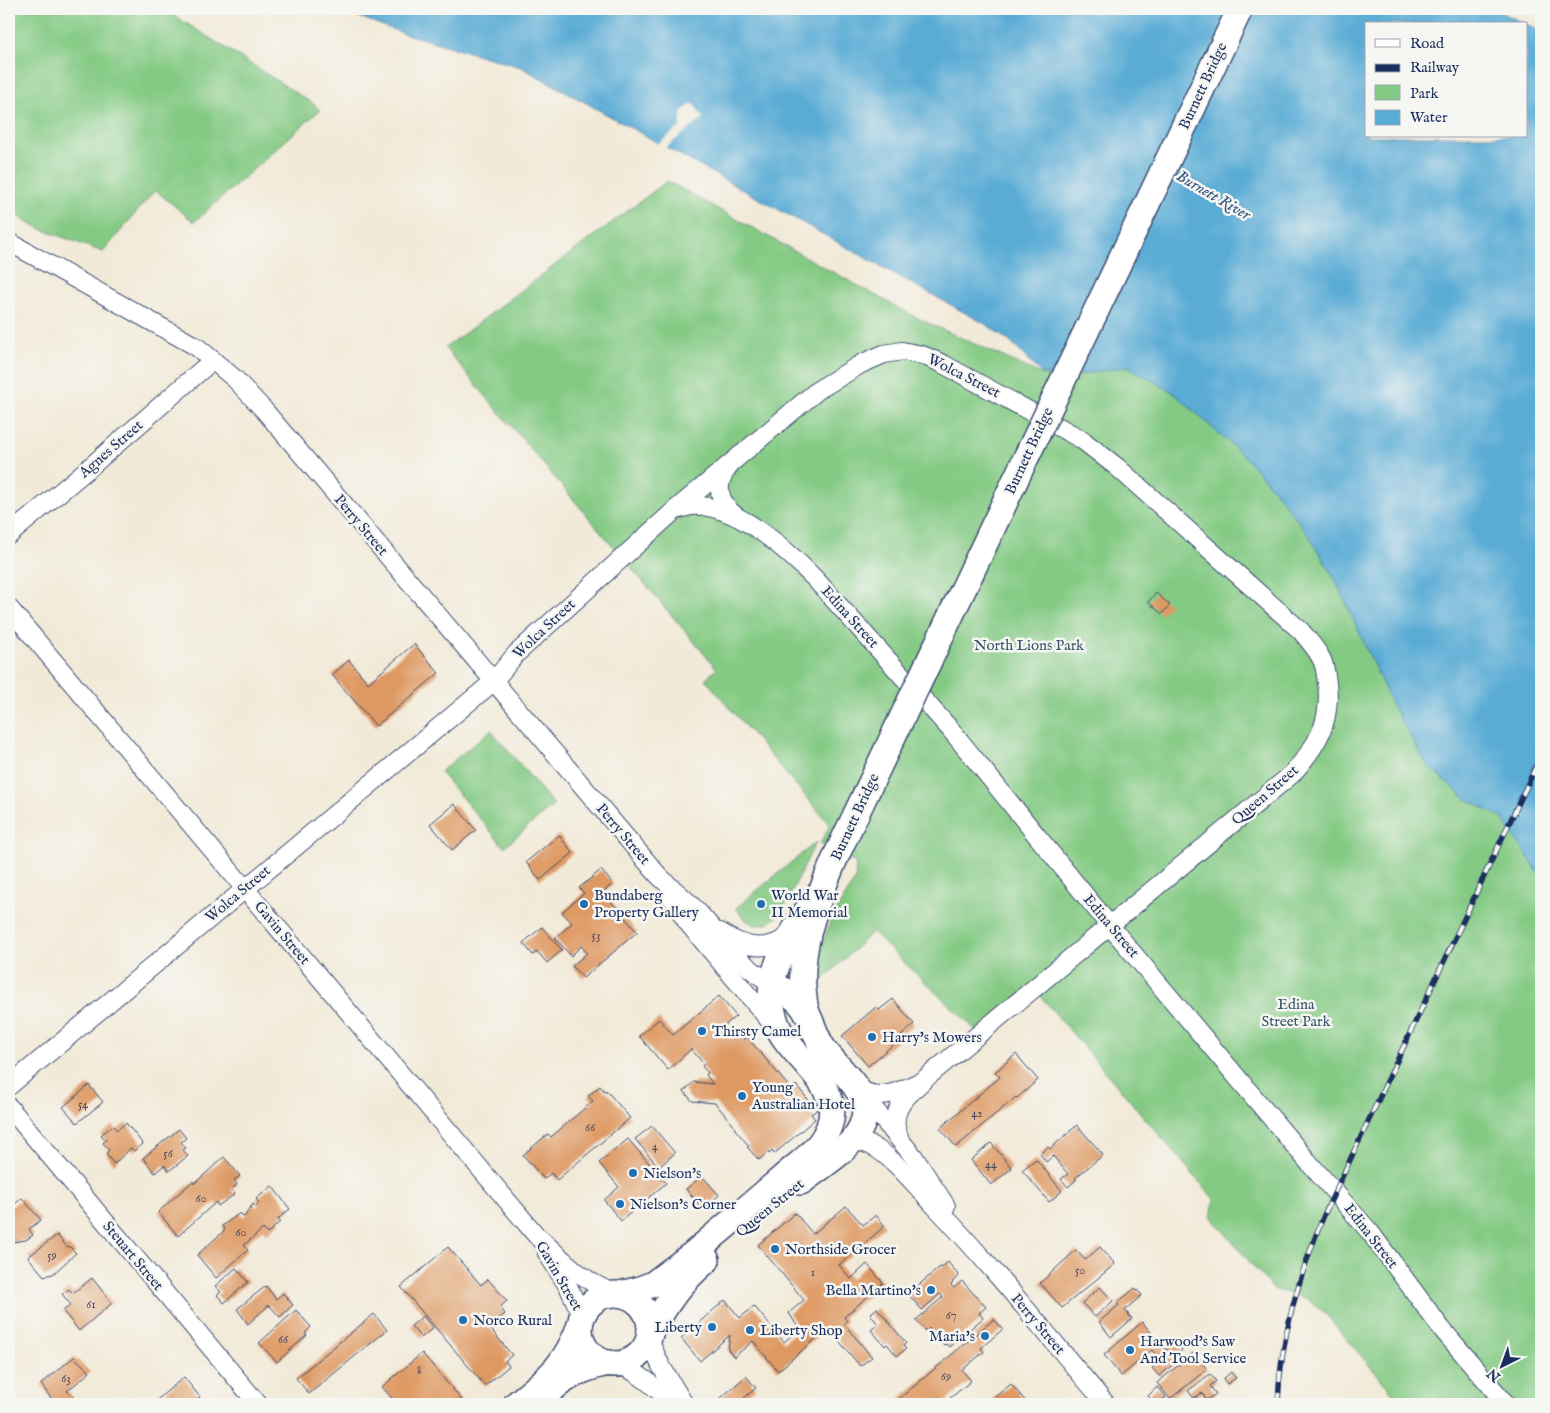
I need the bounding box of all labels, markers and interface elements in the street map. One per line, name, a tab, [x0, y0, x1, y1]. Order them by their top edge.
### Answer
legend	[1365, 22, 1528, 138]
text: Road	[1410, 34, 1445, 53]
street label: Burnett Bridge	[1175, 39, 1232, 133]
text: Railway	[1410, 58, 1460, 77]
text: Park	[1410, 84, 1440, 103]
text: Water	[1410, 108, 1448, 127]
water label: Burnett River	[1172, 167, 1255, 226]
street label: Wolca Street	[924, 350, 1004, 402]
street label: Burnett Bridge	[1001, 404, 1058, 498]
street label: Agnes Street	[74, 416, 147, 483]
street label: Perry Street	[330, 490, 392, 560]
street label: Edina Street	[817, 582, 883, 652]
street label: Wolca Street	[509, 595, 579, 663]
park label: North Lions Park	[974, 636, 1085, 655]
street label: Queen Street	[1228, 761, 1302, 829]
street label: Burnett Bridge	[827, 770, 884, 864]
street label: Perry Street	[592, 799, 654, 869]
street label: Wolca Street	[202, 861, 274, 927]
place label: Bundaberg Property Gallery	[594, 886, 700, 922]
place label: World War II Memorial	[771, 886, 849, 922]
street label: Edina Street	[1079, 890, 1143, 962]
street label: Gavin Street	[250, 897, 314, 969]
marker: Bundaberg Property Gallery	[578, 898, 590, 910]
marker: World War II Memorial	[755, 898, 767, 910]
house number: 53	[592, 928, 600, 943]
park label: Edina Street Park	[1261, 995, 1332, 1031]
place label: Thirsty Camel	[712, 1022, 802, 1041]
marker: Thirsty Camel	[696, 1025, 708, 1037]
place label: Harry's Mowers	[882, 1028, 982, 1047]
marker: Harry's Mowers	[866, 1031, 878, 1043]
place label: Young Australian Hotel	[751, 1078, 856, 1114]
marker: Young Australian Hotel	[736, 1090, 748, 1102]
house number: 54	[78, 1097, 88, 1112]
house number: 42	[971, 1106, 983, 1121]
house number: 66	[585, 1120, 596, 1135]
house number: 4	[652, 1139, 658, 1154]
house number: 56	[163, 1146, 174, 1161]
house number: 44	[985, 1157, 997, 1172]
place label: Nielson's	[643, 1164, 701, 1183]
marker: Nielson's	[627, 1167, 639, 1179]
street label: Queen Street	[732, 1175, 808, 1241]
house number: 60	[196, 1191, 207, 1206]
place label: Nielson's Corner	[630, 1195, 737, 1214]
marker: Nielson's Corner	[614, 1198, 626, 1210]
street label: Edina Street	[1340, 1200, 1402, 1272]
street label: Steuart Street	[98, 1217, 168, 1295]
house number: 60	[236, 1225, 247, 1240]
street label: Gavin Street	[531, 1238, 587, 1314]
place label: Northside Grocer	[785, 1240, 896, 1259]
marker: Northside Grocer	[769, 1243, 781, 1255]
house number: 59	[47, 1248, 57, 1263]
house number: 50	[1075, 1263, 1085, 1278]
house number: 1	[811, 1265, 815, 1280]
place label: Bella Martino's	[826, 1281, 921, 1300]
marker: Bella Martino's	[925, 1284, 937, 1296]
street label: Perry Street	[1007, 1289, 1069, 1359]
house number: 61	[86, 1297, 96, 1312]
house number: 67	[946, 1308, 956, 1323]
place label: Norco Rural	[473, 1311, 553, 1330]
marker: Norco Rural	[457, 1314, 469, 1326]
place label: Liberty	[654, 1318, 703, 1337]
marker: Liberty	[706, 1321, 718, 1333]
place label: Liberty Shop	[760, 1321, 843, 1340]
marker: Liberty Shop	[744, 1324, 756, 1336]
place label: Maria's	[929, 1327, 975, 1346]
marker: Maria's	[979, 1330, 991, 1342]
house number: 66	[278, 1332, 289, 1347]
place label: Harwood's Saw And Tool Service	[1139, 1332, 1247, 1368]
north arrow	[1478, 1340, 1528, 1390]
marker: Harwood's Saw And Tool Service	[1124, 1344, 1136, 1356]
house number: 8	[417, 1363, 422, 1378]
text: N	[1483, 1364, 1505, 1386]
house number: 69	[941, 1369, 951, 1384]
house number: 63	[61, 1371, 71, 1386]

